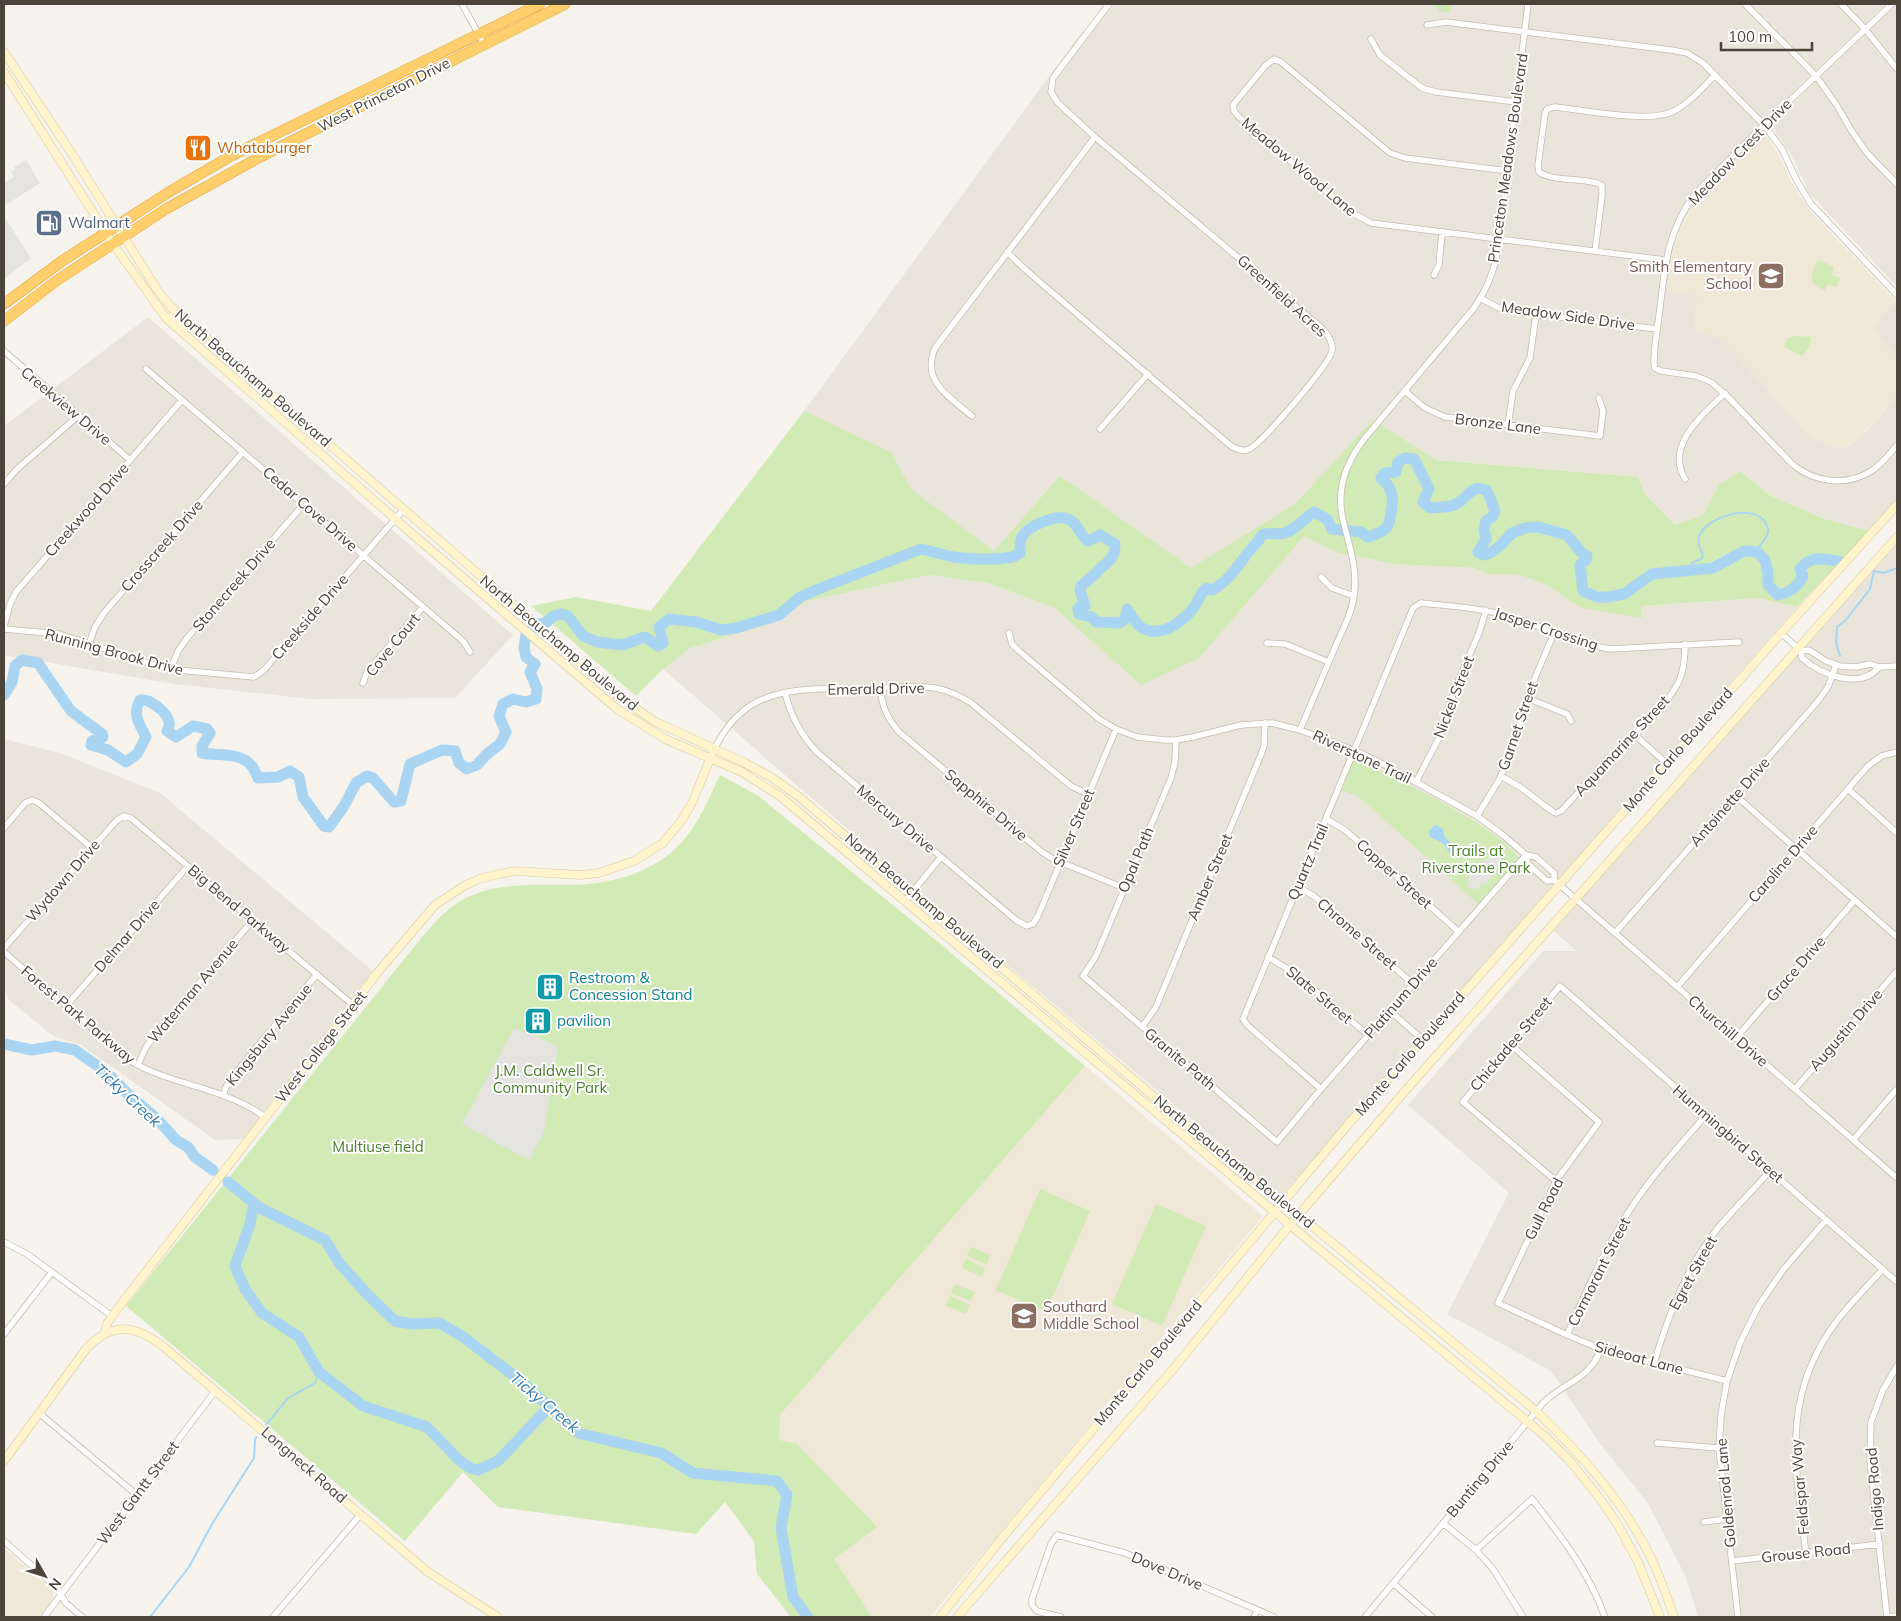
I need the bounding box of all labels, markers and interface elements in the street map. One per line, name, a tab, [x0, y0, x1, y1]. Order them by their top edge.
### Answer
scale bar	[1721, 20, 1812, 52]
text: 100 m	[1728, 27, 1772, 46]
street label: Princeton Meadows Boulevard	[1483, 52, 1532, 264]
street label: West Princeton Drive	[314, 53, 453, 136]
street label: Meadow Crest Drive	[1684, 94, 1795, 209]
street label: Meadow Wood Lane	[1238, 113, 1361, 220]
restaurant icon: Whataburger	[183, 133, 213, 163]
place label: Whataburger	[217, 138, 312, 157]
fuel station icon: Walmart	[34, 208, 64, 238]
place label: Walmart	[68, 213, 130, 232]
street label: Greenfield Acres	[1234, 250, 1331, 341]
place label: Smith Elementary School	[1629, 257, 1752, 293]
school or university icon: Smith Elementary School	[1756, 261, 1786, 291]
street label: Meadow Side Drive	[1500, 297, 1636, 334]
street label: North Beauchamp Boulevard	[171, 304, 335, 451]
street label: Creekview Drive	[17, 362, 115, 449]
street label: Bronze Lane	[1454, 409, 1542, 438]
street label: Creekwood Drive	[41, 459, 133, 561]
street label: Cedar Cove Drive	[259, 462, 362, 555]
street label: Crosscreek Drive	[116, 496, 207, 596]
street label: Stonecreek Drive	[188, 534, 279, 635]
street label: Creekside Drive	[267, 570, 352, 664]
street label: North Beauchamp Boulevard	[476, 571, 642, 715]
street label: Jasper Crossing	[1492, 603, 1601, 654]
street label: Cove Court	[361, 609, 424, 680]
street label: Running Brook Drive	[43, 624, 185, 679]
street label: Nickel Street	[1429, 653, 1478, 741]
street label: Emerald Drive	[827, 678, 925, 699]
street label: Garnet Street	[1493, 679, 1542, 773]
street label: Monte Carlo Boulevard	[1619, 684, 1737, 816]
street label: Aquamarine Street	[1570, 691, 1673, 800]
street label: Riverstone Trail	[1310, 725, 1415, 788]
street label: Antoinette Drive	[1686, 753, 1774, 850]
street label: Sapphire Drive	[941, 764, 1032, 845]
street label: Mercury Drive	[853, 780, 939, 857]
street label: Silver Street	[1049, 786, 1099, 870]
street label: Quartz Trail	[1283, 821, 1332, 903]
street label: Caroline Drive	[1744, 821, 1822, 907]
street label: Opal Path	[1113, 824, 1158, 896]
street label: North Beauchamp Boulevard	[841, 829, 1007, 973]
street label: Amber Street	[1183, 831, 1236, 923]
street label: Wydown Drive	[21, 835, 104, 926]
street label: Copper Street	[1353, 835, 1436, 913]
park label: Trails at Riverstone Park	[1422, 841, 1531, 877]
street label: Big Bend Parkway	[184, 860, 294, 957]
street label: Chrome Street	[1313, 894, 1401, 973]
street label: Delmar Drive	[90, 895, 164, 976]
street label: Grace Drive	[1762, 932, 1829, 1005]
street label: Waterman Avenue	[143, 934, 242, 1047]
street label: Platinum Drive	[1360, 953, 1441, 1042]
street label: Forest Park Parkway	[17, 961, 139, 1068]
street label: Slate Street	[1282, 961, 1356, 1028]
place label: Restroom & Concession Stand	[569, 968, 693, 1004]
building icon: Restroom & Concession Stand	[535, 972, 565, 1002]
street label: Kingsbury Avenue	[222, 980, 316, 1090]
street label: Augustin Drive	[1805, 985, 1886, 1075]
street label: West College Street	[271, 987, 370, 1106]
street label: Monte Carlo Boulevard	[1351, 988, 1469, 1120]
street label: Churchill Drive	[1684, 991, 1772, 1071]
street label: Chickadee Street	[1466, 993, 1556, 1095]
building icon: pavilion	[523, 1006, 553, 1036]
place label: pavilion	[557, 1011, 611, 1030]
street label: Granite Path	[1141, 1023, 1220, 1094]
water label: Ticky Creek	[90, 1059, 166, 1132]
park label: J.M. Caldwell Sr. Community Park	[493, 1061, 607, 1097]
street label: Hummingbird Street	[1669, 1080, 1787, 1187]
street label: North Beauchamp Boulevard	[1150, 1091, 1318, 1232]
park label: Multiuse field	[332, 1137, 424, 1156]
street label: Gull Road	[1520, 1174, 1567, 1243]
street label: Cormorant Street	[1563, 1214, 1634, 1329]
street label: Egret Street	[1664, 1232, 1721, 1313]
street label: Monte Carlo Boulevard	[1089, 1296, 1206, 1429]
place label: Southard Middle School	[1043, 1297, 1139, 1333]
school or university icon: Southard Middle School	[1009, 1301, 1039, 1331]
street label: Sideoat Lane	[1593, 1337, 1686, 1378]
water label: Ticky Creek	[506, 1367, 584, 1437]
street label: Longneck Road	[258, 1422, 351, 1507]
street label: Bunting Drive	[1442, 1436, 1517, 1521]
street label: West Gantt Street	[92, 1437, 183, 1548]
street label: Goldenrod Lane	[1711, 1437, 1740, 1549]
street label: Feldspar Way	[1786, 1438, 1813, 1536]
street label: Indigo Road	[1861, 1447, 1888, 1531]
street label: Grouse Road	[1760, 1538, 1852, 1567]
street label: Dove Drive	[1129, 1547, 1206, 1594]
north arrow	[20, 1551, 70, 1601]
text: N	[45, 1574, 65, 1594]

